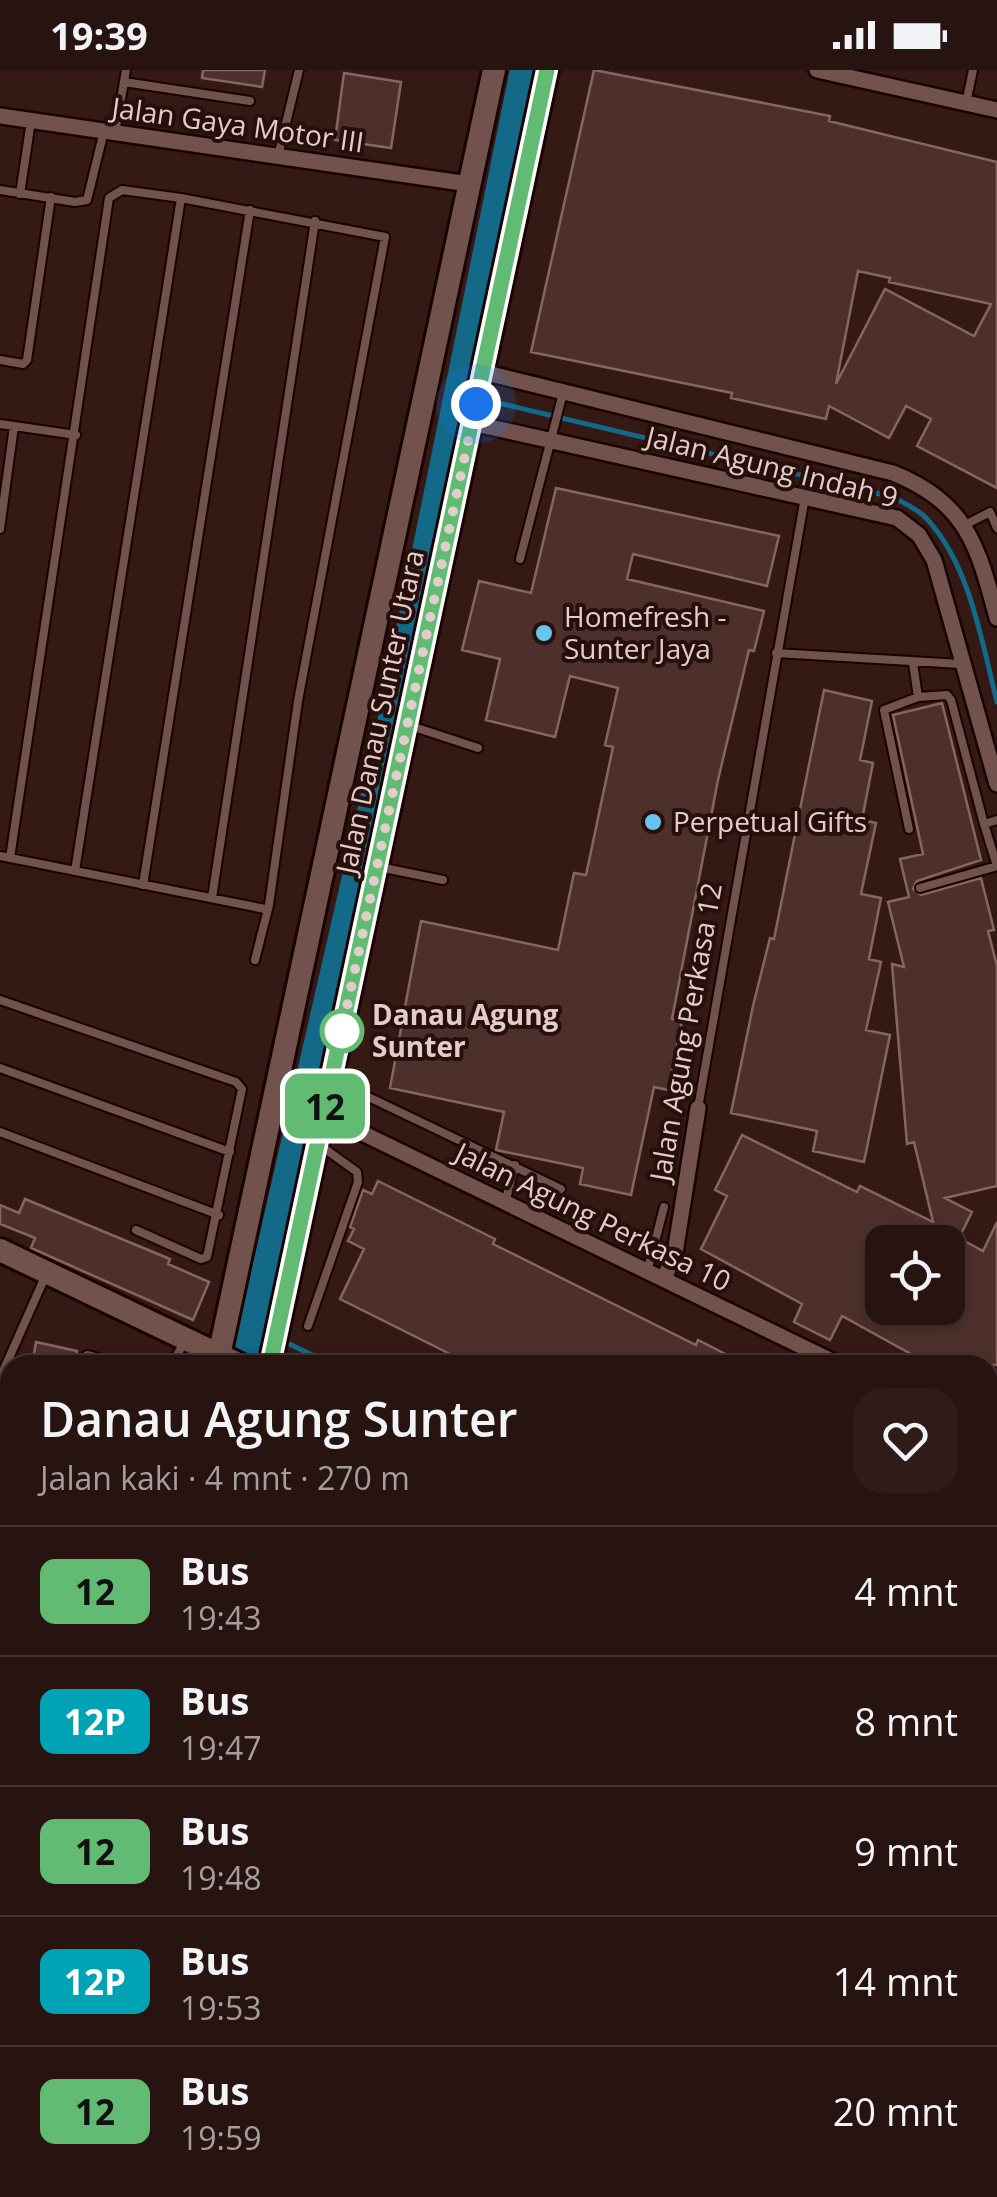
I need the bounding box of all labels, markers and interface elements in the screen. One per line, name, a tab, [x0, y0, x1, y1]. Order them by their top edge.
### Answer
text: 19:39	[50, 9, 148, 61]
street label: Jalan Gaya Motor III	[107, 87, 367, 160]
your location	[451, 379, 501, 429]
street label: Jalan Agung Indah 9	[640, 416, 902, 516]
street label: Jalan Danau Sunter Utara	[325, 546, 432, 880]
place label: Homefresh - Sunter Jaya	[564, 597, 727, 667]
marker: Homefresh - Sunter Jaya	[533, 622, 555, 644]
place label: Perpetual Gifts	[673, 802, 867, 840]
marker: Perpetual Gifts	[642, 811, 664, 833]
street label: Jalan Agung Perkasa 12	[640, 880, 730, 1187]
place label: Danau Agung Sunter	[372, 995, 559, 1065]
marker: Danau Agung Sunter	[321, 1010, 363, 1052]
line badge: 12	[280, 1074, 370, 1138]
text: 12	[305, 1083, 345, 1130]
street label: Jalan Agung Perkasa 10	[447, 1131, 738, 1299]
map controls	[865, 1225, 965, 1325]
button: locate	[865, 1225, 965, 1325]
text: Danau Agung Sunter	[40, 1386, 517, 1451]
button: heart	[853, 1388, 958, 1493]
text: Jalan kaki · 4 mnt · 270 m	[40, 1456, 410, 1499]
text: Bus	[180, 1544, 249, 1596]
text: 4 mnt	[854, 1565, 958, 1617]
text: 12	[75, 1568, 115, 1615]
text: 19:43	[180, 1596, 262, 1639]
text: Bus	[180, 1674, 249, 1726]
text: 8 mnt	[854, 1695, 958, 1747]
text: 12P	[64, 1698, 126, 1745]
text: 19:47	[180, 1726, 262, 1769]
text: Bus	[180, 1804, 249, 1856]
text: 9 mnt	[854, 1825, 958, 1877]
text: 12	[75, 1828, 115, 1875]
text: 19:48	[180, 1856, 262, 1899]
text: Bus	[180, 1934, 249, 1986]
text: 14 mnt	[833, 1955, 958, 2007]
text: 12P	[64, 1958, 126, 2005]
text: 19:53	[180, 1986, 262, 2029]
text: Bus	[180, 2064, 249, 2116]
text: 20 mnt	[833, 2085, 958, 2137]
text: 12	[75, 2088, 115, 2135]
text: 19:59	[180, 2116, 262, 2159]

